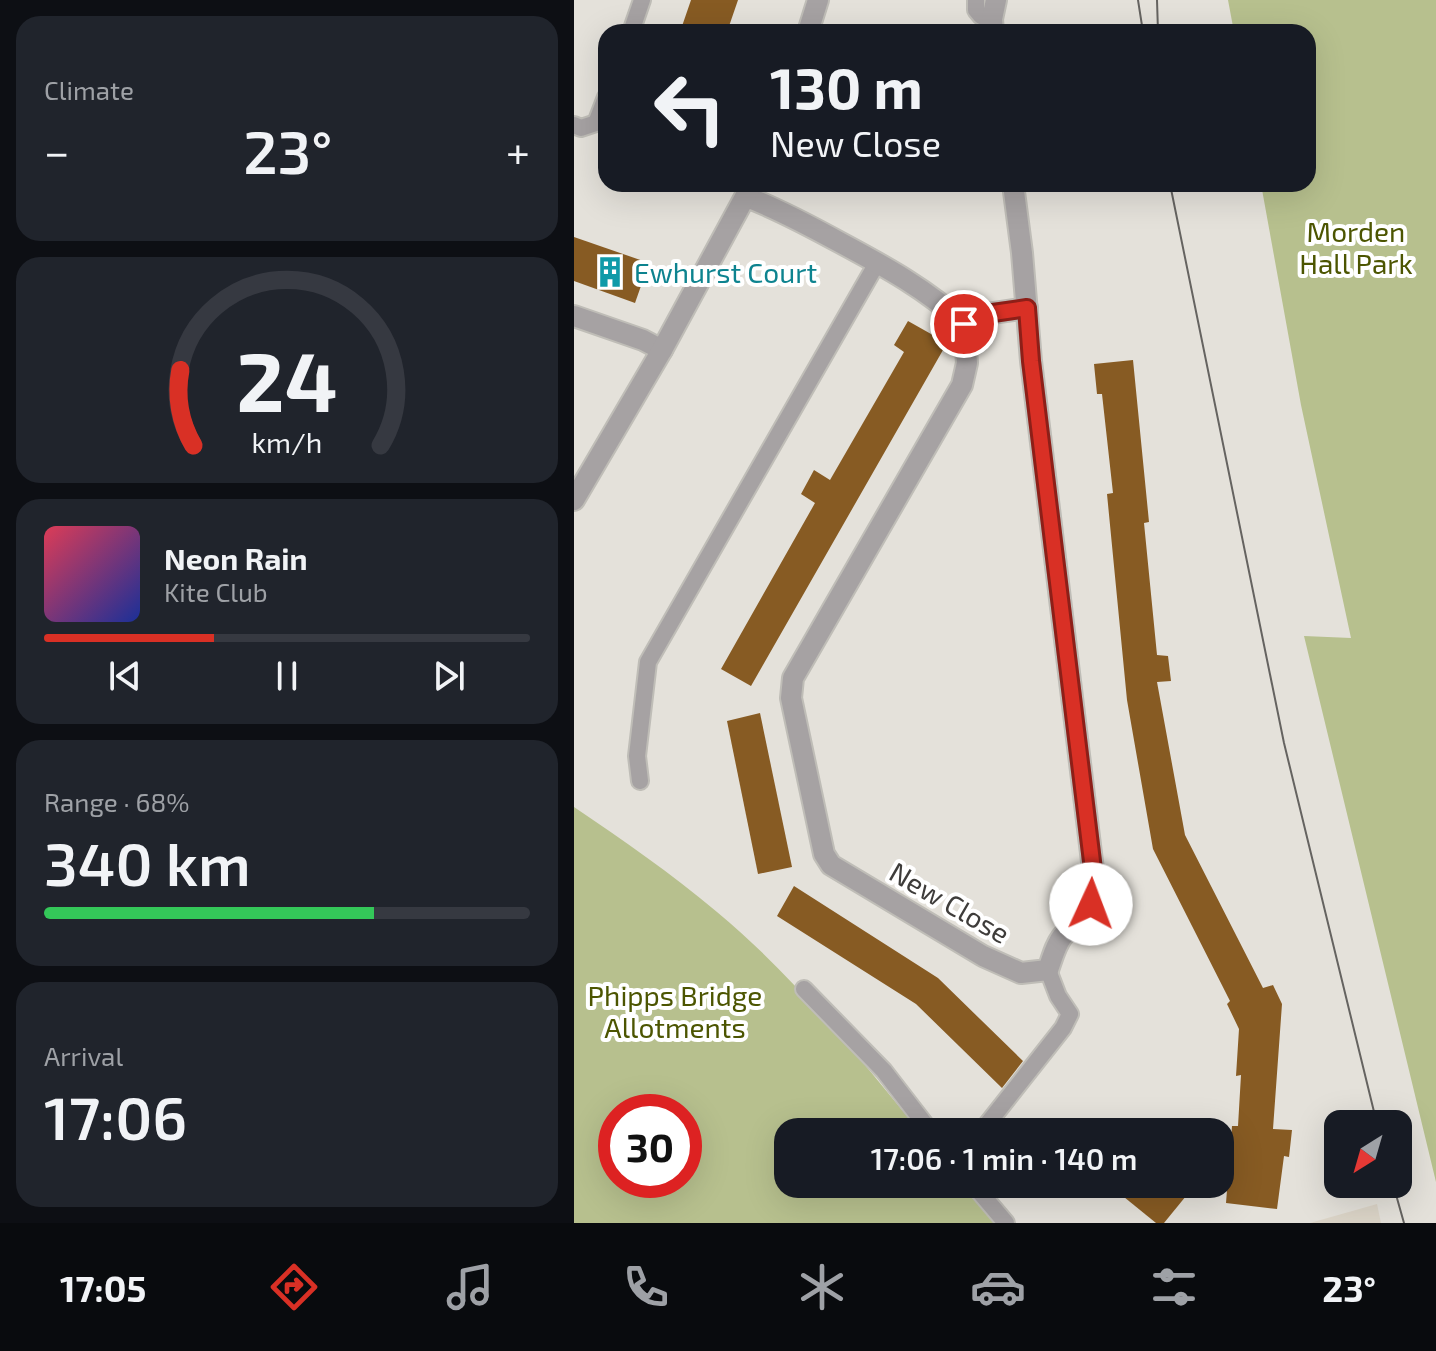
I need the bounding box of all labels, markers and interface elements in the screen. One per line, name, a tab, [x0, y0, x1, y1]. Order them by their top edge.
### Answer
text: 130 m	[770, 53, 923, 120]
icon: left	[638, 56, 742, 160]
text: Climate	[44, 74, 134, 105]
text: 23°	[243, 114, 332, 186]
text: New Close	[770, 121, 941, 164]
text: −	[44, 124, 70, 177]
text: +	[506, 124, 530, 177]
park label: Morden Hall Park	[1299, 214, 1413, 280]
building icon: Ewhurst Court	[593, 255, 627, 289]
place label: Ewhurst Court	[634, 255, 817, 289]
pin	[930, 290, 998, 358]
icon: arrive	[942, 302, 986, 346]
text: 24	[236, 329, 338, 429]
text: km/h	[252, 424, 322, 459]
text: Neon Rain	[164, 540, 308, 576]
text: Kite Club	[164, 576, 268, 607]
icon: previous	[103, 654, 147, 698]
icon: pause	[265, 654, 309, 698]
icon: next	[427, 654, 471, 698]
text: Range · 68%	[44, 786, 189, 817]
text: 340 km	[44, 826, 251, 898]
street label: New Close	[884, 854, 1016, 950]
position arrow	[1049, 862, 1133, 946]
park label: Phipps Bridge Allotments	[588, 978, 762, 1044]
text: Arrival	[44, 1040, 123, 1071]
text: 17:06	[44, 1080, 187, 1152]
speed limit sign: 30	[598, 1094, 702, 1198]
north arrow	[1324, 1110, 1412, 1198]
map controls	[1324, 1110, 1412, 1198]
text: 17:06 · 1 min · 140 m	[871, 1140, 1137, 1176]
icon: directions	[266, 1259, 322, 1315]
icon: music	[442, 1259, 498, 1315]
icon: phone	[618, 1259, 674, 1315]
icon: climate	[794, 1259, 850, 1315]
icon: car	[970, 1259, 1026, 1315]
icon: filters	[1146, 1259, 1202, 1315]
text: 17:05	[60, 1266, 146, 1309]
text: 23°	[1322, 1266, 1376, 1309]

